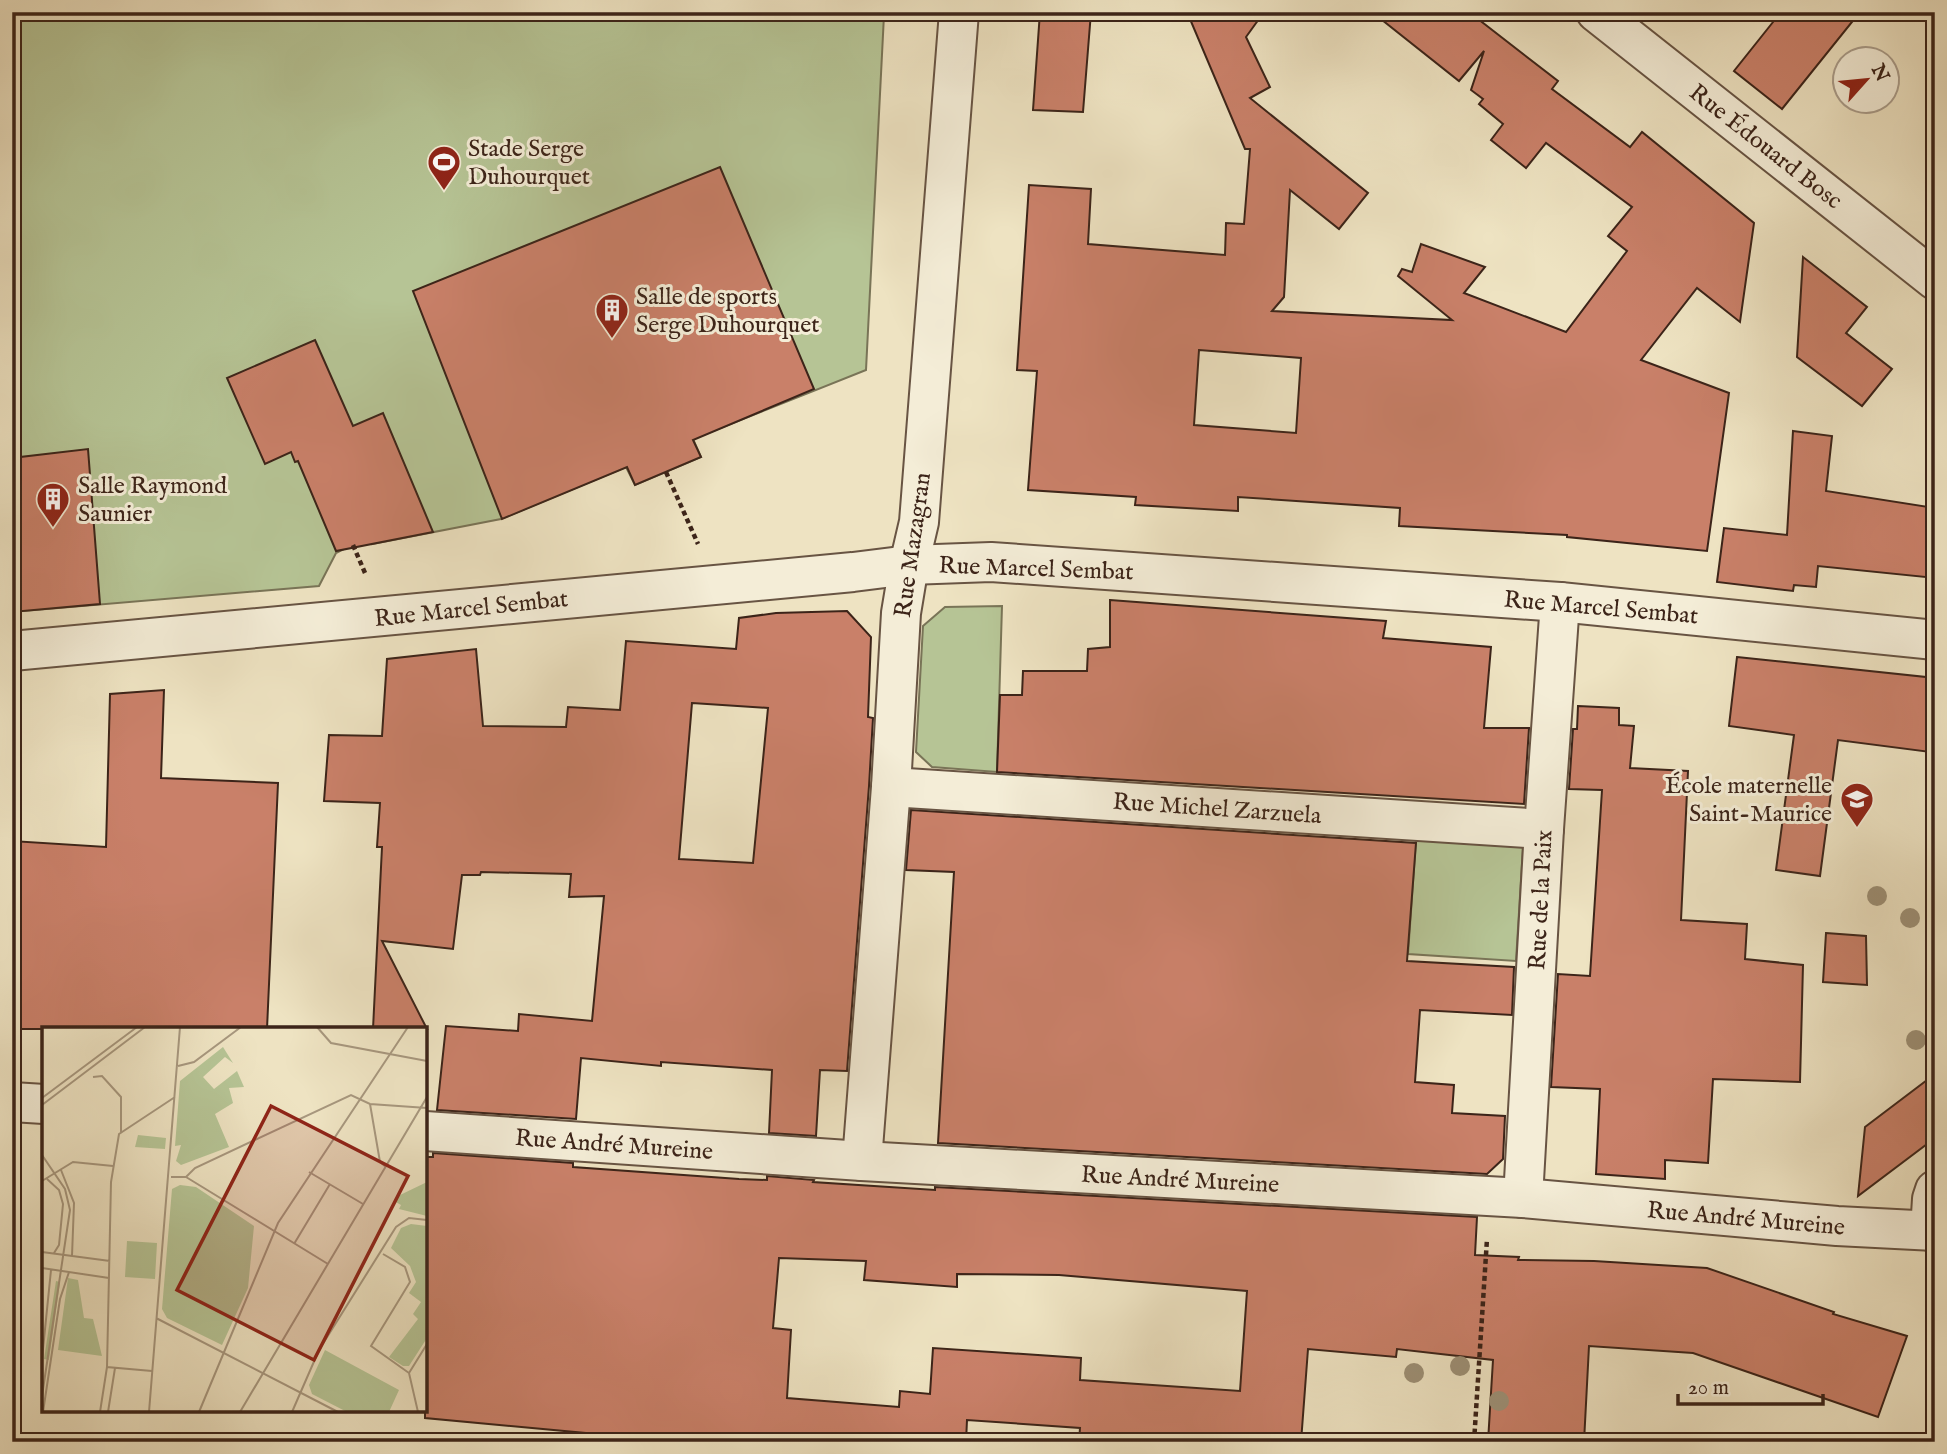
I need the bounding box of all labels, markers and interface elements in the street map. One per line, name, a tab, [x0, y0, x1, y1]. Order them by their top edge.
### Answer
north arrow	[1832, 46, 1902, 116]
text: N	[1864, 60, 1894, 86]
street label: Rue Édouard Bosc	[1682, 78, 1848, 217]
place label: Stade Serge Duhourquet	[468, 134, 590, 193]
sports icon: Stade Serge Duhourquet	[425, 143, 463, 192]
place label: Salle de sports Serge Duhourquet	[636, 282, 819, 341]
building icon: Salle de sports Serge Duhourquet	[593, 291, 631, 340]
street label: Rue Mazagran	[888, 470, 939, 620]
place label: Salle Raymond Saunier	[78, 471, 227, 530]
building icon: Salle Raymond Saunier	[34, 480, 72, 529]
street label: Rue Marcel Sembat	[938, 551, 1134, 588]
street label: Rue Marcel Sembat	[373, 584, 570, 635]
street label: Rue Marcel Sembat	[1502, 585, 1699, 632]
place label: École maternelle Saint-Maurice	[1665, 771, 1832, 830]
school or university icon: École maternelle Saint-Maurice	[1838, 780, 1876, 829]
street label: Rue Michel Zarzuela	[1112, 787, 1323, 832]
street label: Rue de la Paix	[1522, 829, 1561, 971]
inset map	[42, 1027, 427, 1412]
street label: Rue André Mureine	[514, 1123, 714, 1168]
street label: Rue André Mureine	[1080, 1160, 1280, 1201]
street label: Rue André Mureine	[1646, 1195, 1846, 1244]
scale bar	[1678, 1363, 1823, 1407]
text: 20 m	[1688, 1375, 1729, 1402]

